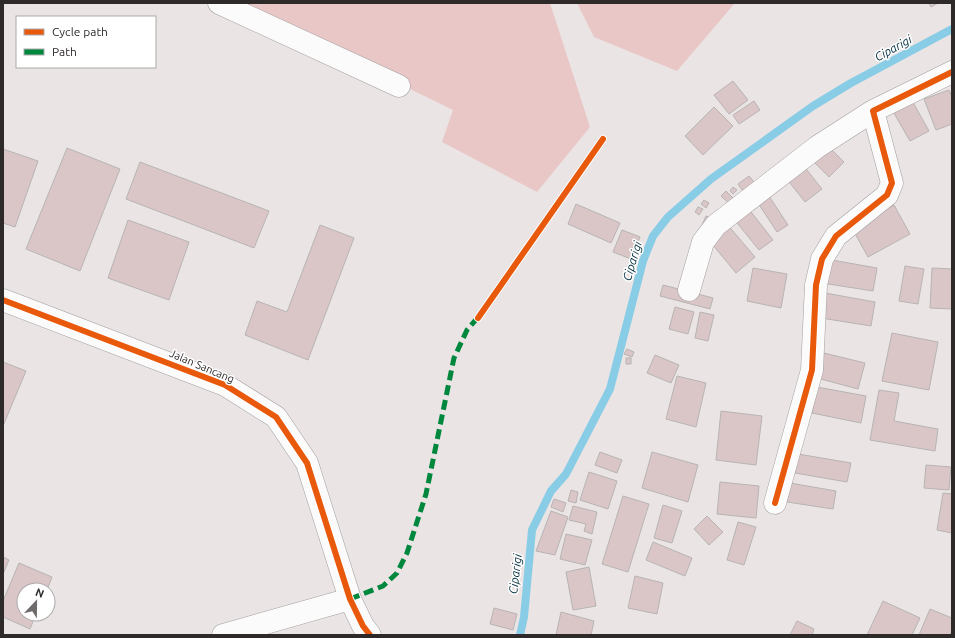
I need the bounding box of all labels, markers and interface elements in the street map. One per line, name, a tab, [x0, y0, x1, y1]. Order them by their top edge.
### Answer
legend	[16, 16, 156, 68]
text: Cycle path	[52, 25, 108, 38]
water label: Ciparigi	[872, 32, 915, 63]
text: Path	[52, 45, 77, 58]
water label: Ciparigi	[620, 239, 644, 282]
street label: Jalan Sancang	[168, 347, 236, 385]
water label: Ciparigi	[506, 552, 524, 595]
north arrow	[16, 582, 56, 622]
text: N	[34, 586, 46, 600]

